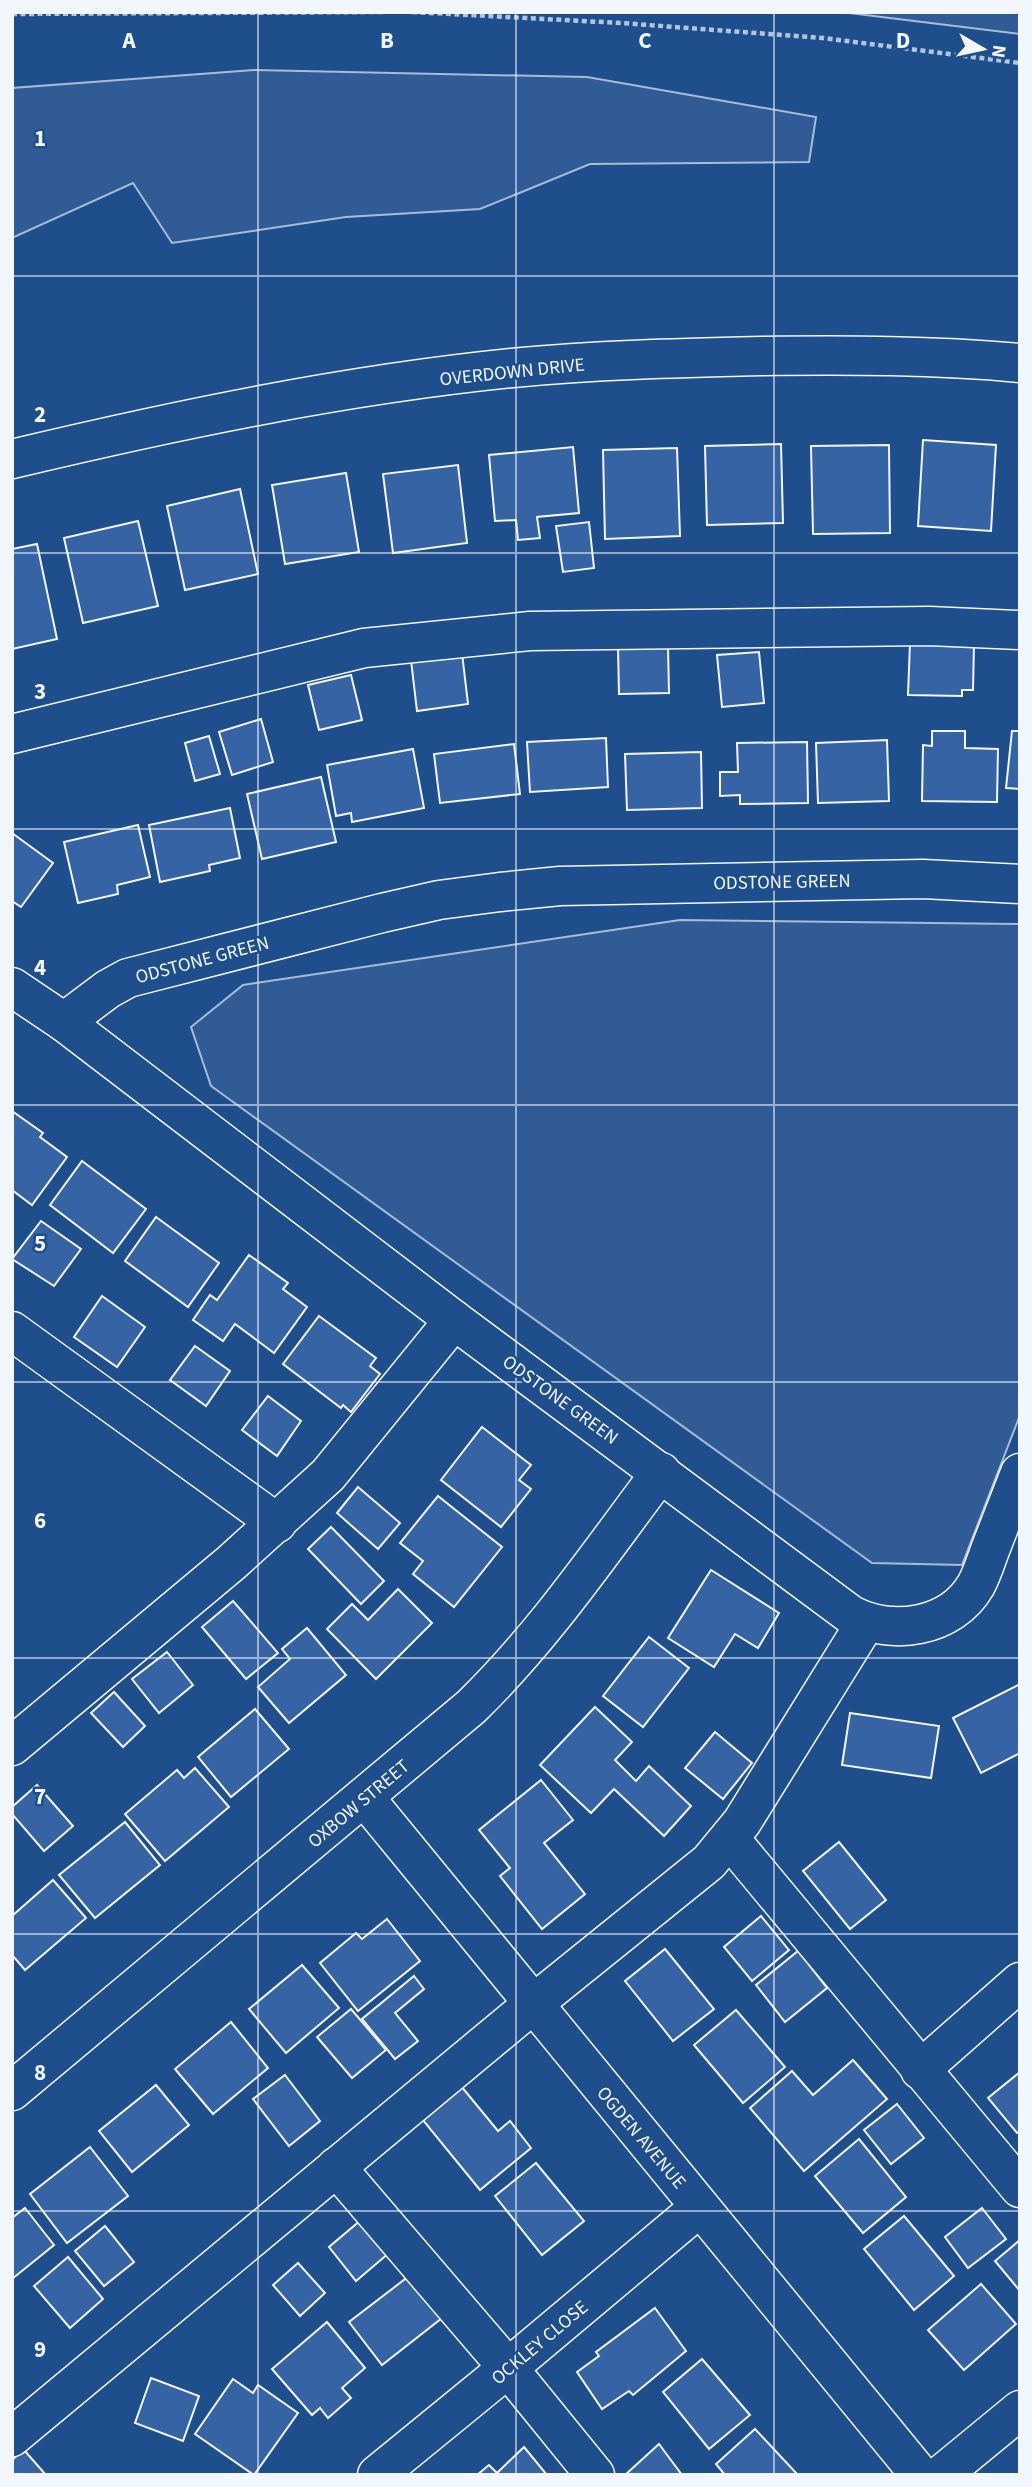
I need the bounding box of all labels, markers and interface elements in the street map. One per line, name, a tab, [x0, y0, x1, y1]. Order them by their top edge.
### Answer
north arrow	[948, 14, 1018, 84]
text: A	[121, 24, 136, 57]
text: B	[380, 24, 394, 57]
text: C	[638, 24, 652, 57]
text: D	[896, 24, 910, 57]
text: N	[984, 43, 1013, 60]
text: 1	[34, 122, 46, 155]
street label: OVERDOWN DRIVE	[438, 351, 586, 394]
text: 2	[34, 398, 46, 431]
text: 3	[34, 675, 46, 708]
street label: ODSTONE GREEN	[713, 868, 851, 897]
street label: ODSTONE GREEN	[133, 930, 272, 991]
text: 4	[34, 951, 46, 984]
text: 5	[34, 1227, 46, 1260]
street label: ODSTONE GREEN	[497, 1349, 624, 1452]
text: 6	[34, 1504, 46, 1537]
street label: OXBOW STREET	[302, 1753, 416, 1855]
text: 7	[34, 1780, 46, 1813]
text: 8	[34, 2056, 46, 2089]
street label: OGDEN AVENUE	[590, 2081, 692, 2195]
street label: OCKLEY CLOSE	[486, 2295, 594, 2392]
text: 9	[34, 2333, 46, 2366]

